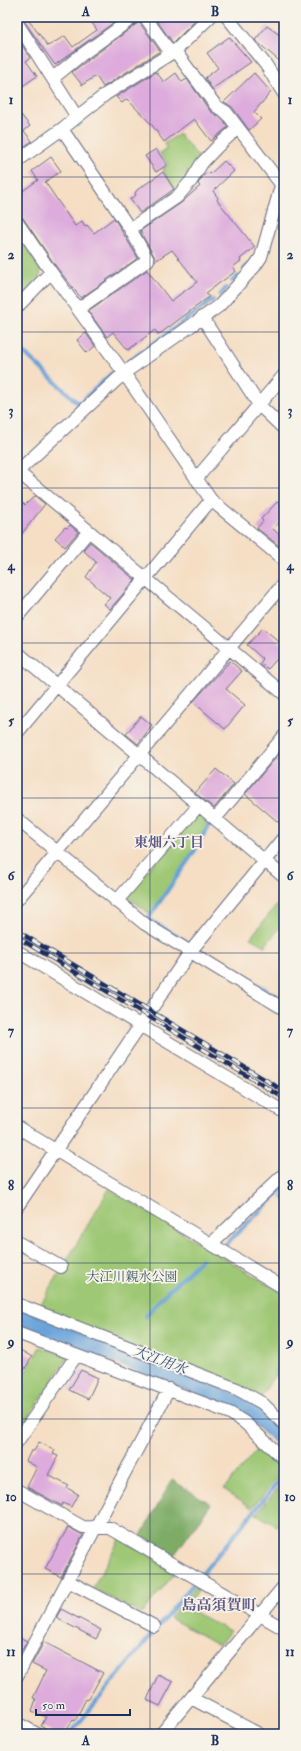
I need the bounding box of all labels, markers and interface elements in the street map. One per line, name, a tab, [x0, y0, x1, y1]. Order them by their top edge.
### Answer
text: A	[81, 4, 91, 20]
text: B	[211, 4, 219, 20]
text: 1	[9, 92, 14, 108]
text: 1	[288, 92, 293, 108]
text: 2	[8, 247, 15, 263]
text: 2	[287, 247, 294, 263]
text: 3	[9, 403, 14, 419]
text: 3	[288, 403, 293, 419]
text: 4	[6, 558, 15, 574]
text: 4	[285, 558, 294, 574]
text: 5	[8, 713, 14, 729]
text: 5	[287, 713, 293, 729]
district label: 東畑六丁目	[134, 834, 204, 851]
text: 6	[8, 868, 16, 884]
text: 6	[287, 868, 295, 884]
text: 7	[8, 1023, 15, 1039]
text: 7	[287, 1023, 294, 1039]
text: 8	[8, 1178, 14, 1194]
text: 8	[287, 1178, 293, 1194]
park label: 大江川親水公園	[86, 1269, 178, 1285]
text: 9	[6, 1334, 15, 1350]
text: 9	[285, 1334, 294, 1350]
water label: 大江用水	[131, 1342, 191, 1379]
text: 10	[5, 1489, 17, 1505]
text: 10	[284, 1489, 296, 1505]
district label: 島高須賀町	[181, 1596, 257, 1615]
text: 11	[6, 1644, 16, 1660]
text: 11	[285, 1644, 295, 1660]
scale bar	[36, 1691, 130, 1717]
text: 50 m	[42, 1698, 66, 1713]
text: A	[81, 1733, 91, 1749]
text: B	[211, 1733, 219, 1749]

